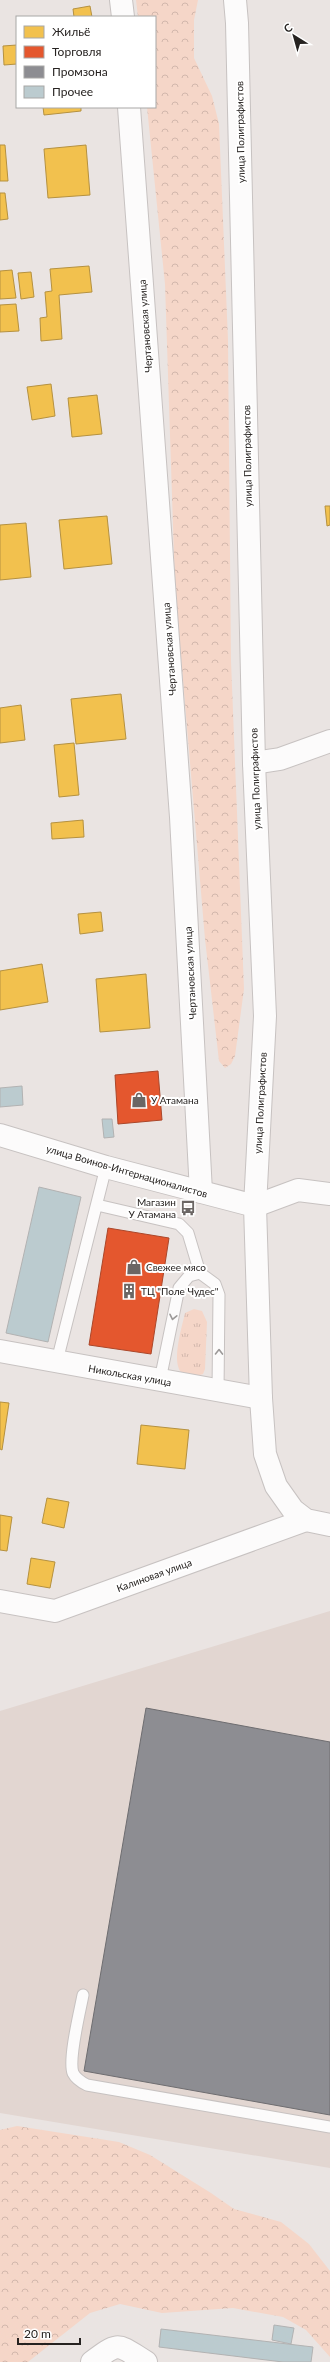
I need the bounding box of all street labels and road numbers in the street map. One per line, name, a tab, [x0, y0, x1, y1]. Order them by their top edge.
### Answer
street label: улица Полиграфистов	[233, 81, 247, 183]
street label: Чертановская улица	[136, 279, 154, 373]
street label: улица Полиграфистов	[240, 405, 254, 507]
street label: Чертановская улица	[160, 602, 178, 696]
street label: улица Полиграфистов	[247, 728, 263, 830]
street label: Чертановская улица	[182, 926, 198, 1020]
street label: улица Полиграфистов	[251, 1052, 269, 1154]
street label: улица Воинов-Интернационалистов	[45, 1142, 209, 1200]
street label: Никольская улица	[88, 1362, 173, 1388]
street label: Калиновая улица	[115, 1556, 193, 1594]

